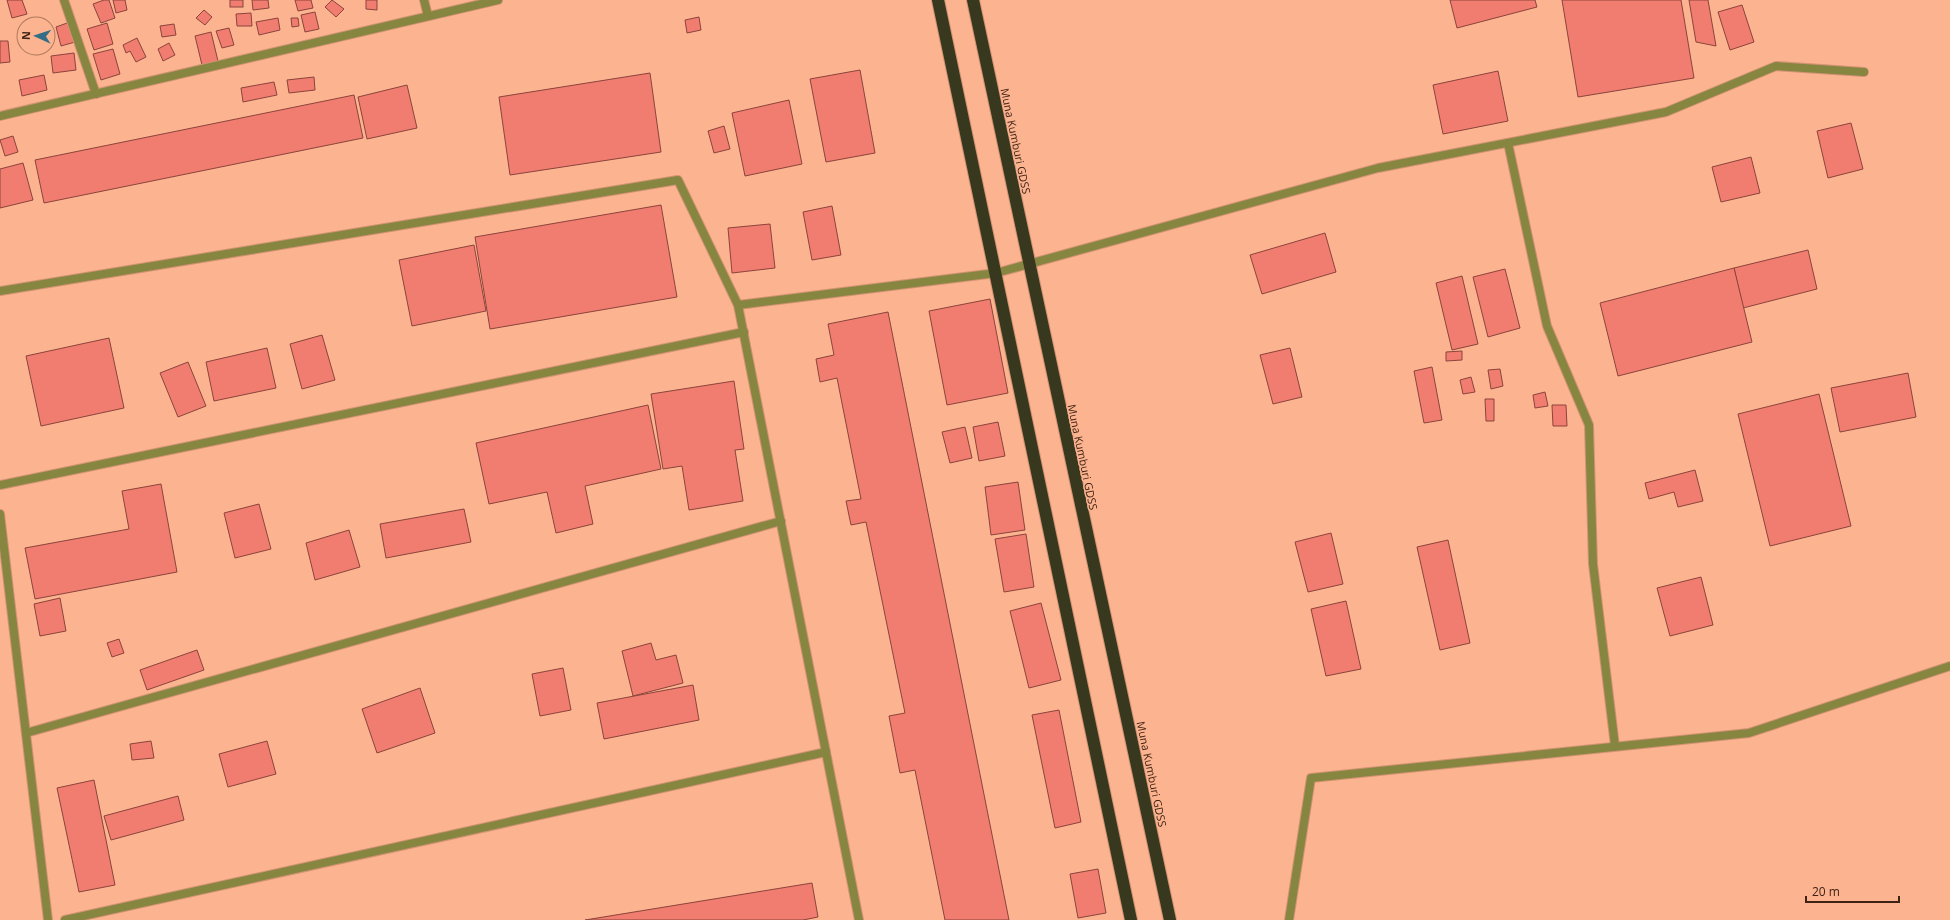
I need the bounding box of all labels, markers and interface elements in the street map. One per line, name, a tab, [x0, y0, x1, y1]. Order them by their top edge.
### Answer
north arrow	[16, 16, 56, 56]
text: N	[18, 31, 33, 40]
street label: Muna Kumburi GDSS	[997, 87, 1035, 195]
street label: Muna Kumburi GDSS	[1064, 403, 1102, 511]
street label: Muna Kumburi GDSS	[1133, 720, 1171, 828]
scale bar	[1806, 878, 1899, 904]
text: 20 m	[1812, 883, 1840, 900]

